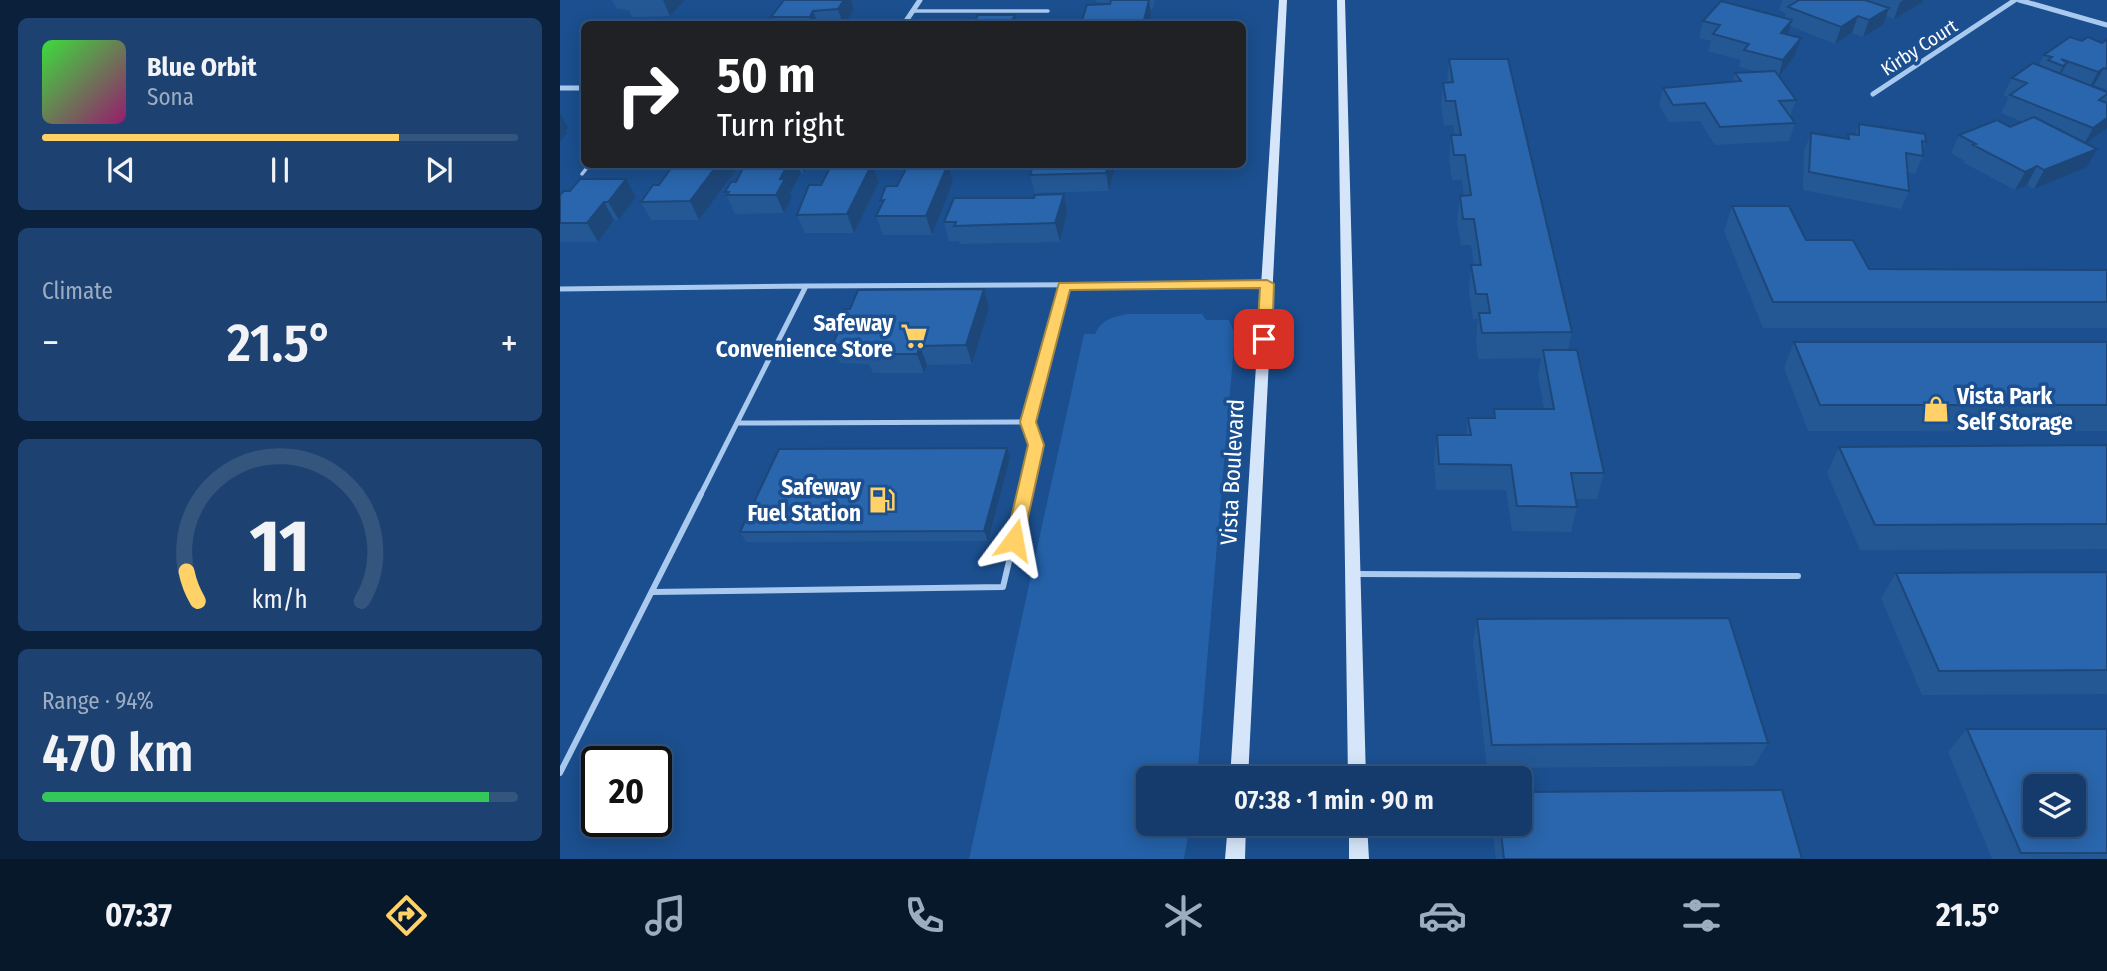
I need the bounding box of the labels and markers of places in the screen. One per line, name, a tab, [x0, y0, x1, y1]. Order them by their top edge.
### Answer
place label: Safeway Convenience Store	[716, 309, 894, 363]
pin	[1234, 309, 1294, 369]
supermarket icon: Safeway Convenience Store	[899, 321, 929, 351]
place label: Vista Park Self Storage	[1956, 382, 2073, 436]
shop icon: Vista Park Self Storage	[1921, 394, 1951, 424]
place label: Safeway Fuel Station	[747, 473, 862, 527]
fuel station icon: Safeway Fuel Station	[867, 485, 897, 515]

